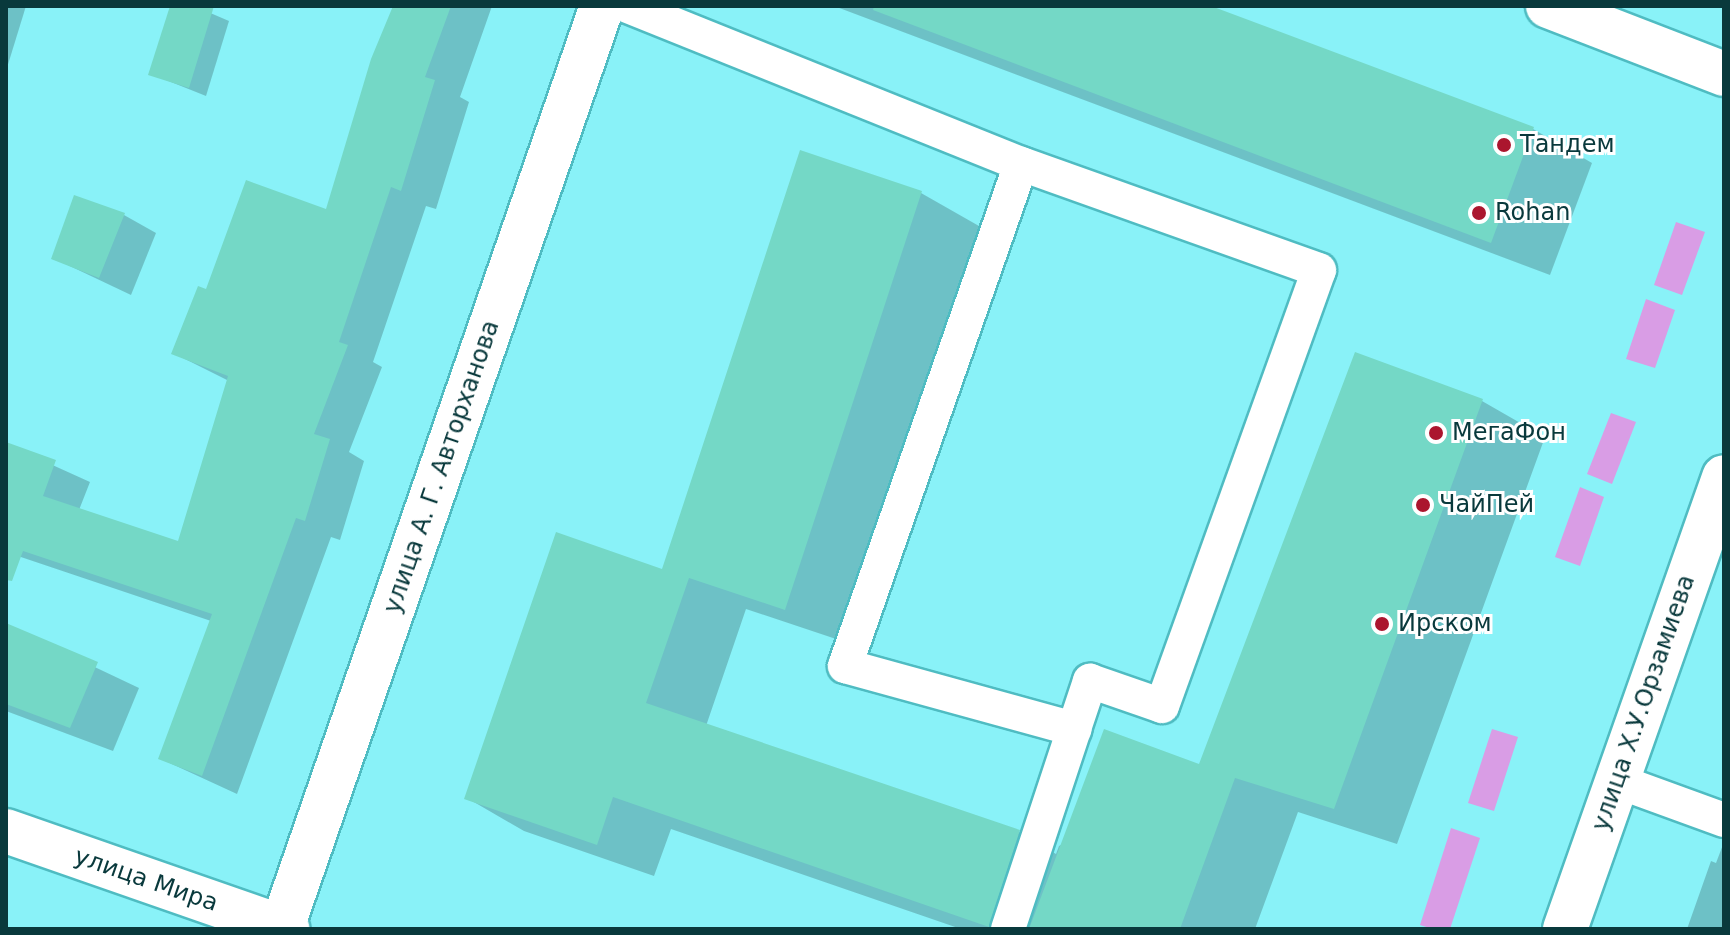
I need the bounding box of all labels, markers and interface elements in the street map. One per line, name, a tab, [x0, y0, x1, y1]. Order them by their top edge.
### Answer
place label: Тандем	[1520, 131, 1615, 159]
marker: Тандем	[1495, 136, 1513, 154]
place label: Rohan	[1495, 199, 1570, 227]
marker: Rohan	[1470, 204, 1488, 222]
street label: улица А. Г. Авторханова	[378, 317, 506, 617]
place label: МегаФон	[1452, 419, 1566, 447]
marker: МегаФон	[1427, 424, 1445, 442]
place label: ЧайПей	[1439, 491, 1534, 519]
marker: ЧайПей	[1414, 496, 1432, 514]
street label: улица Х.У.Орзамиева	[1587, 571, 1701, 835]
place label: Ирском	[1398, 610, 1492, 638]
marker: Ирском	[1373, 615, 1391, 633]
street label: улица Мира	[70, 842, 222, 918]

